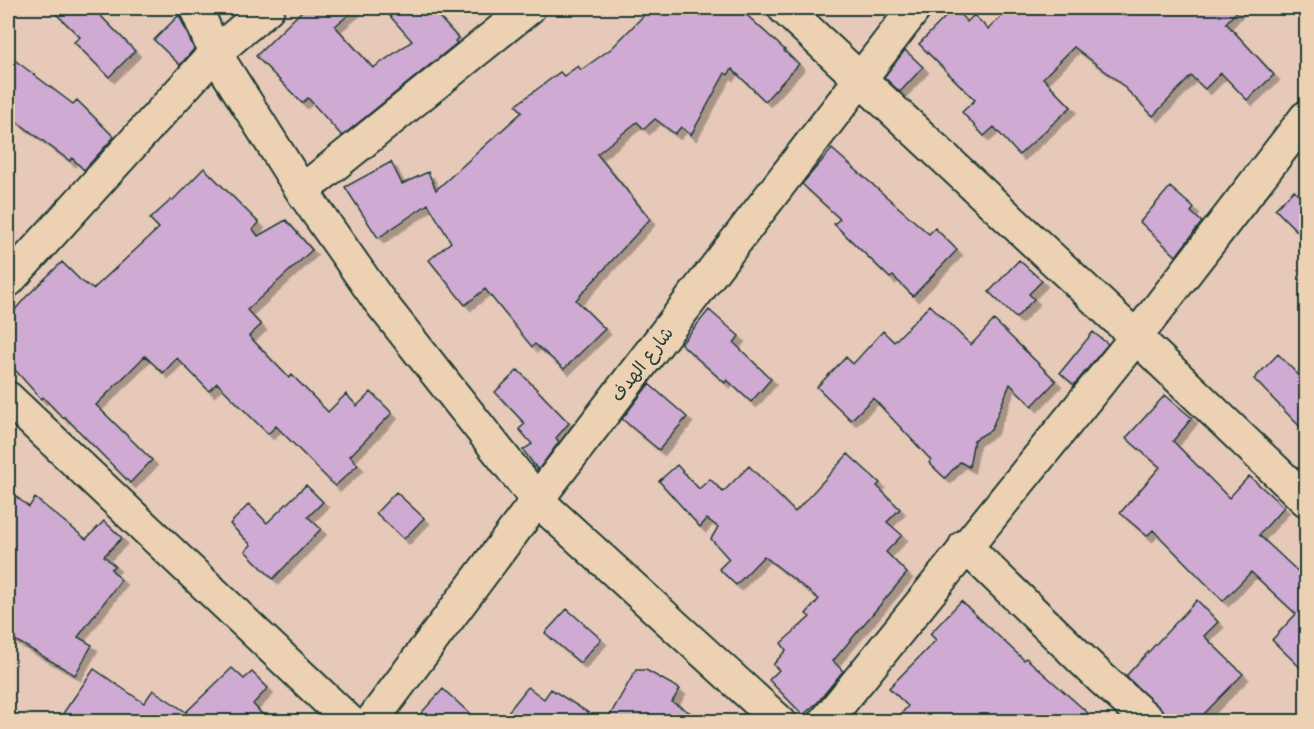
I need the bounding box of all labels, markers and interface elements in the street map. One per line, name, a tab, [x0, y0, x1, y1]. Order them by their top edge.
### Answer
street label: شارع الهدف	[607, 323, 679, 406]

